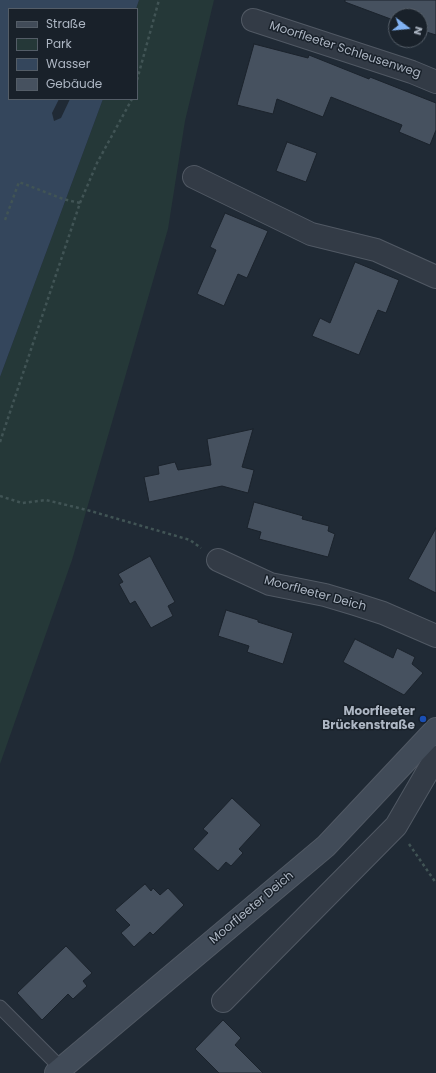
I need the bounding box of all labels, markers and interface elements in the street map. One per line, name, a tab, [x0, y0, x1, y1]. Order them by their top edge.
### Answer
legend	[8, 8, 138, 100]
north arrow	[388, 8, 428, 48]
text: Straße	[46, 15, 86, 32]
street label: Moorfleeter Schleusenweg	[268, 19, 422, 81]
text: N	[410, 25, 427, 37]
text: Park	[46, 35, 72, 52]
text: Wasser	[46, 55, 90, 72]
text: Gebäude	[46, 75, 102, 92]
street label: Moorfleeter Deich	[262, 573, 368, 615]
place label: Moorfleeter Brückenstraße	[322, 705, 415, 733]
marker: Moorfleeter Brückenstraße	[418, 714, 428, 724]
street label: Moorfleeter Deich	[207, 869, 297, 947]

